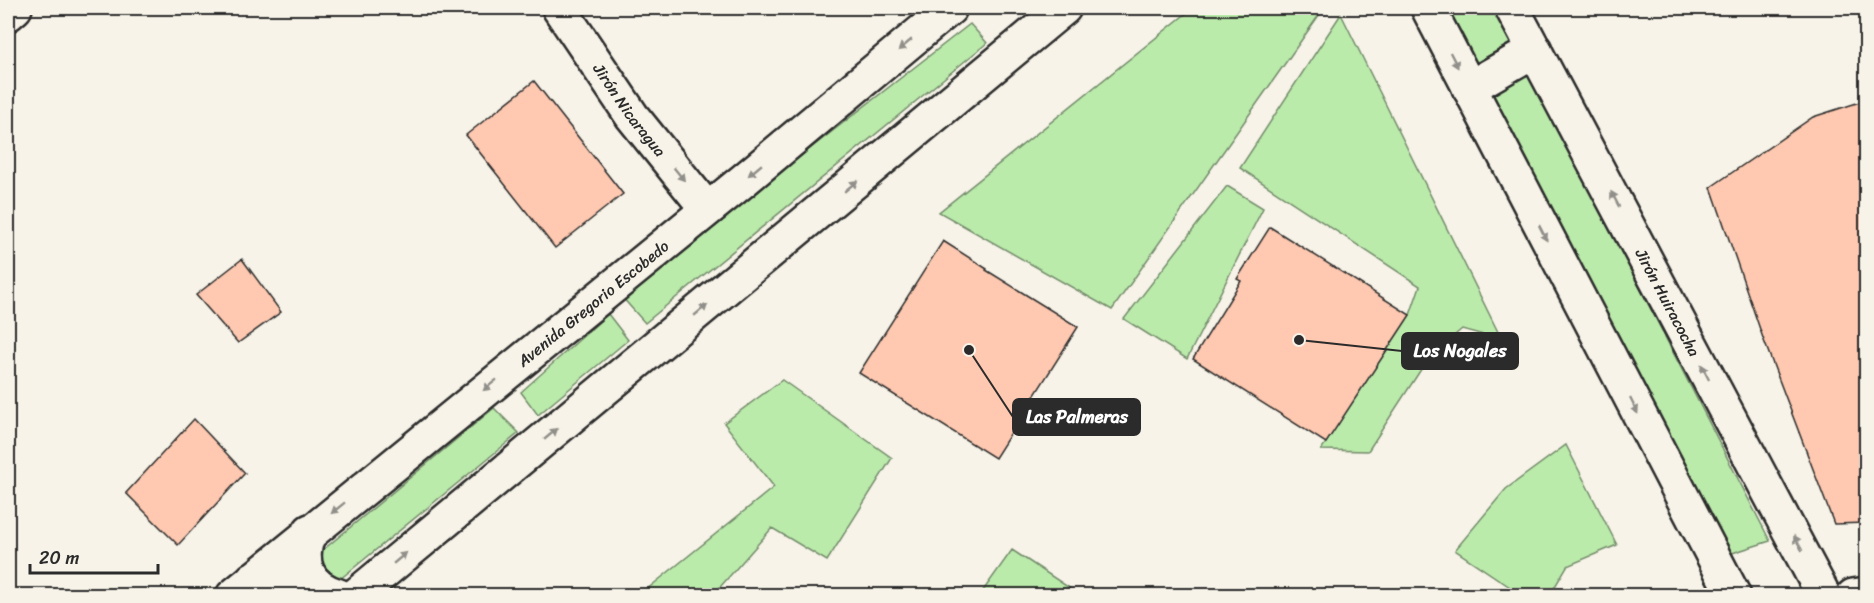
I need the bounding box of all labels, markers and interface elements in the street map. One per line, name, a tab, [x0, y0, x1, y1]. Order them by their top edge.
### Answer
one-way arrow	[898, 38, 913, 51]
one-way arrow	[1450, 51, 1459, 68]
street label: Jirón Nicaragua	[585, 56, 674, 163]
one-way arrow	[747, 163, 763, 176]
one-way arrow	[672, 166, 685, 182]
one-way arrow	[843, 179, 859, 192]
one-way arrow	[1610, 190, 1620, 207]
one-way arrow	[1539, 225, 1548, 242]
street label: Avenida Gregorio Escobedo	[509, 232, 675, 375]
street label: Jirón Huiracocha	[1627, 242, 1709, 361]
one-way arrow	[693, 304, 708, 317]
callout: Los Nogales	[1402, 333, 1518, 369]
text: Los Nogales	[1413, 335, 1507, 367]
one-way arrow	[1700, 363, 1710, 380]
one-way arrow	[482, 379, 498, 392]
one-way arrow	[1630, 397, 1639, 414]
callout: Las Palmeras	[1013, 399, 1140, 435]
text: Las Palmeras	[1026, 401, 1129, 433]
one-way arrow	[543, 428, 558, 441]
one-way arrow	[331, 501, 346, 514]
one-way arrow	[1793, 534, 1803, 551]
scale bar	[30, 537, 158, 575]
text: 20 m	[39, 542, 79, 574]
one-way arrow	[392, 552, 408, 565]

